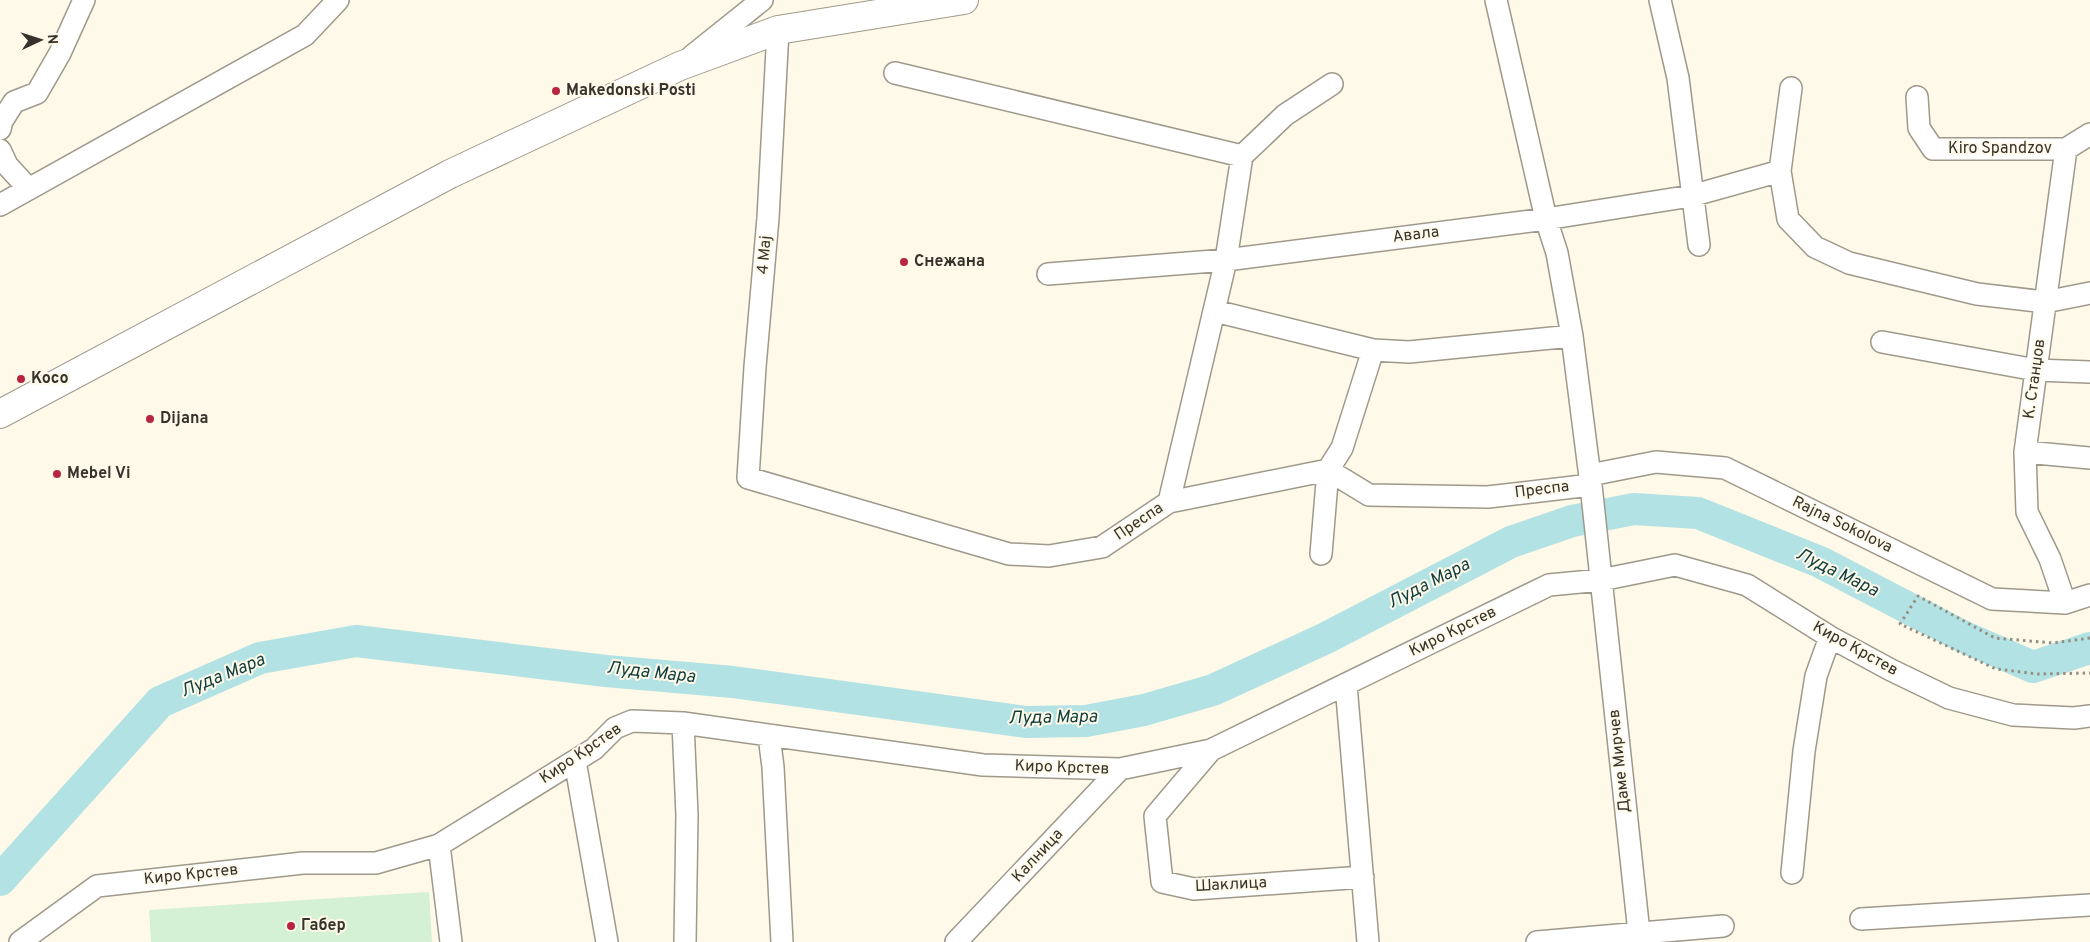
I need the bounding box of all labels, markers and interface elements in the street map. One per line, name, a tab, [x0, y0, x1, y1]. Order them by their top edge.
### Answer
north arrow	[15, 15, 65, 65]
text: N	[43, 34, 60, 45]
place label: Makedonski Posti	[566, 81, 696, 101]
marker: Makedonski Posti	[550, 85, 562, 97]
street label: Kiro Spandzov	[1948, 139, 2052, 159]
street label: Авала	[1392, 222, 1440, 248]
street label: 4 Мај	[753, 235, 777, 275]
place label: Снежана	[914, 252, 985, 272]
marker: Снежана	[898, 256, 910, 268]
street label: К. Станџов	[2019, 338, 2051, 420]
place label: Koco	[31, 369, 69, 389]
marker: Koco	[15, 373, 27, 385]
place label: Dijana	[160, 409, 208, 429]
marker: Dijana	[144, 413, 156, 425]
place label: Mebel Vi	[67, 464, 131, 484]
marker: Mebel Vi	[51, 468, 63, 480]
street label: Преспа	[1514, 477, 1570, 503]
street label: Rajna Sokolova	[1789, 492, 1895, 558]
street label: Преспа	[1111, 498, 1167, 546]
water label: Луда Мара	[1792, 543, 1883, 603]
water label: Луда Мара	[1384, 553, 1474, 614]
street label: Киро Крстев	[1406, 602, 1500, 662]
street label: Киро Крстев	[1809, 617, 1901, 681]
water label: Луда Мара	[177, 648, 269, 703]
water label: Луда Мара	[606, 657, 697, 689]
water label: Луда Мара	[1008, 706, 1098, 730]
street label: Даме Мирчев	[1605, 708, 1635, 814]
street label: Киро Крстев	[536, 719, 626, 789]
street label: Киро Крстев	[1014, 756, 1110, 780]
street label: Калница	[1008, 825, 1068, 887]
street label: Киро Крстев	[143, 860, 239, 890]
street label: Шаклица	[1194, 873, 1268, 897]
place label: Габер	[301, 916, 346, 936]
marker: Габер	[285, 920, 297, 932]

